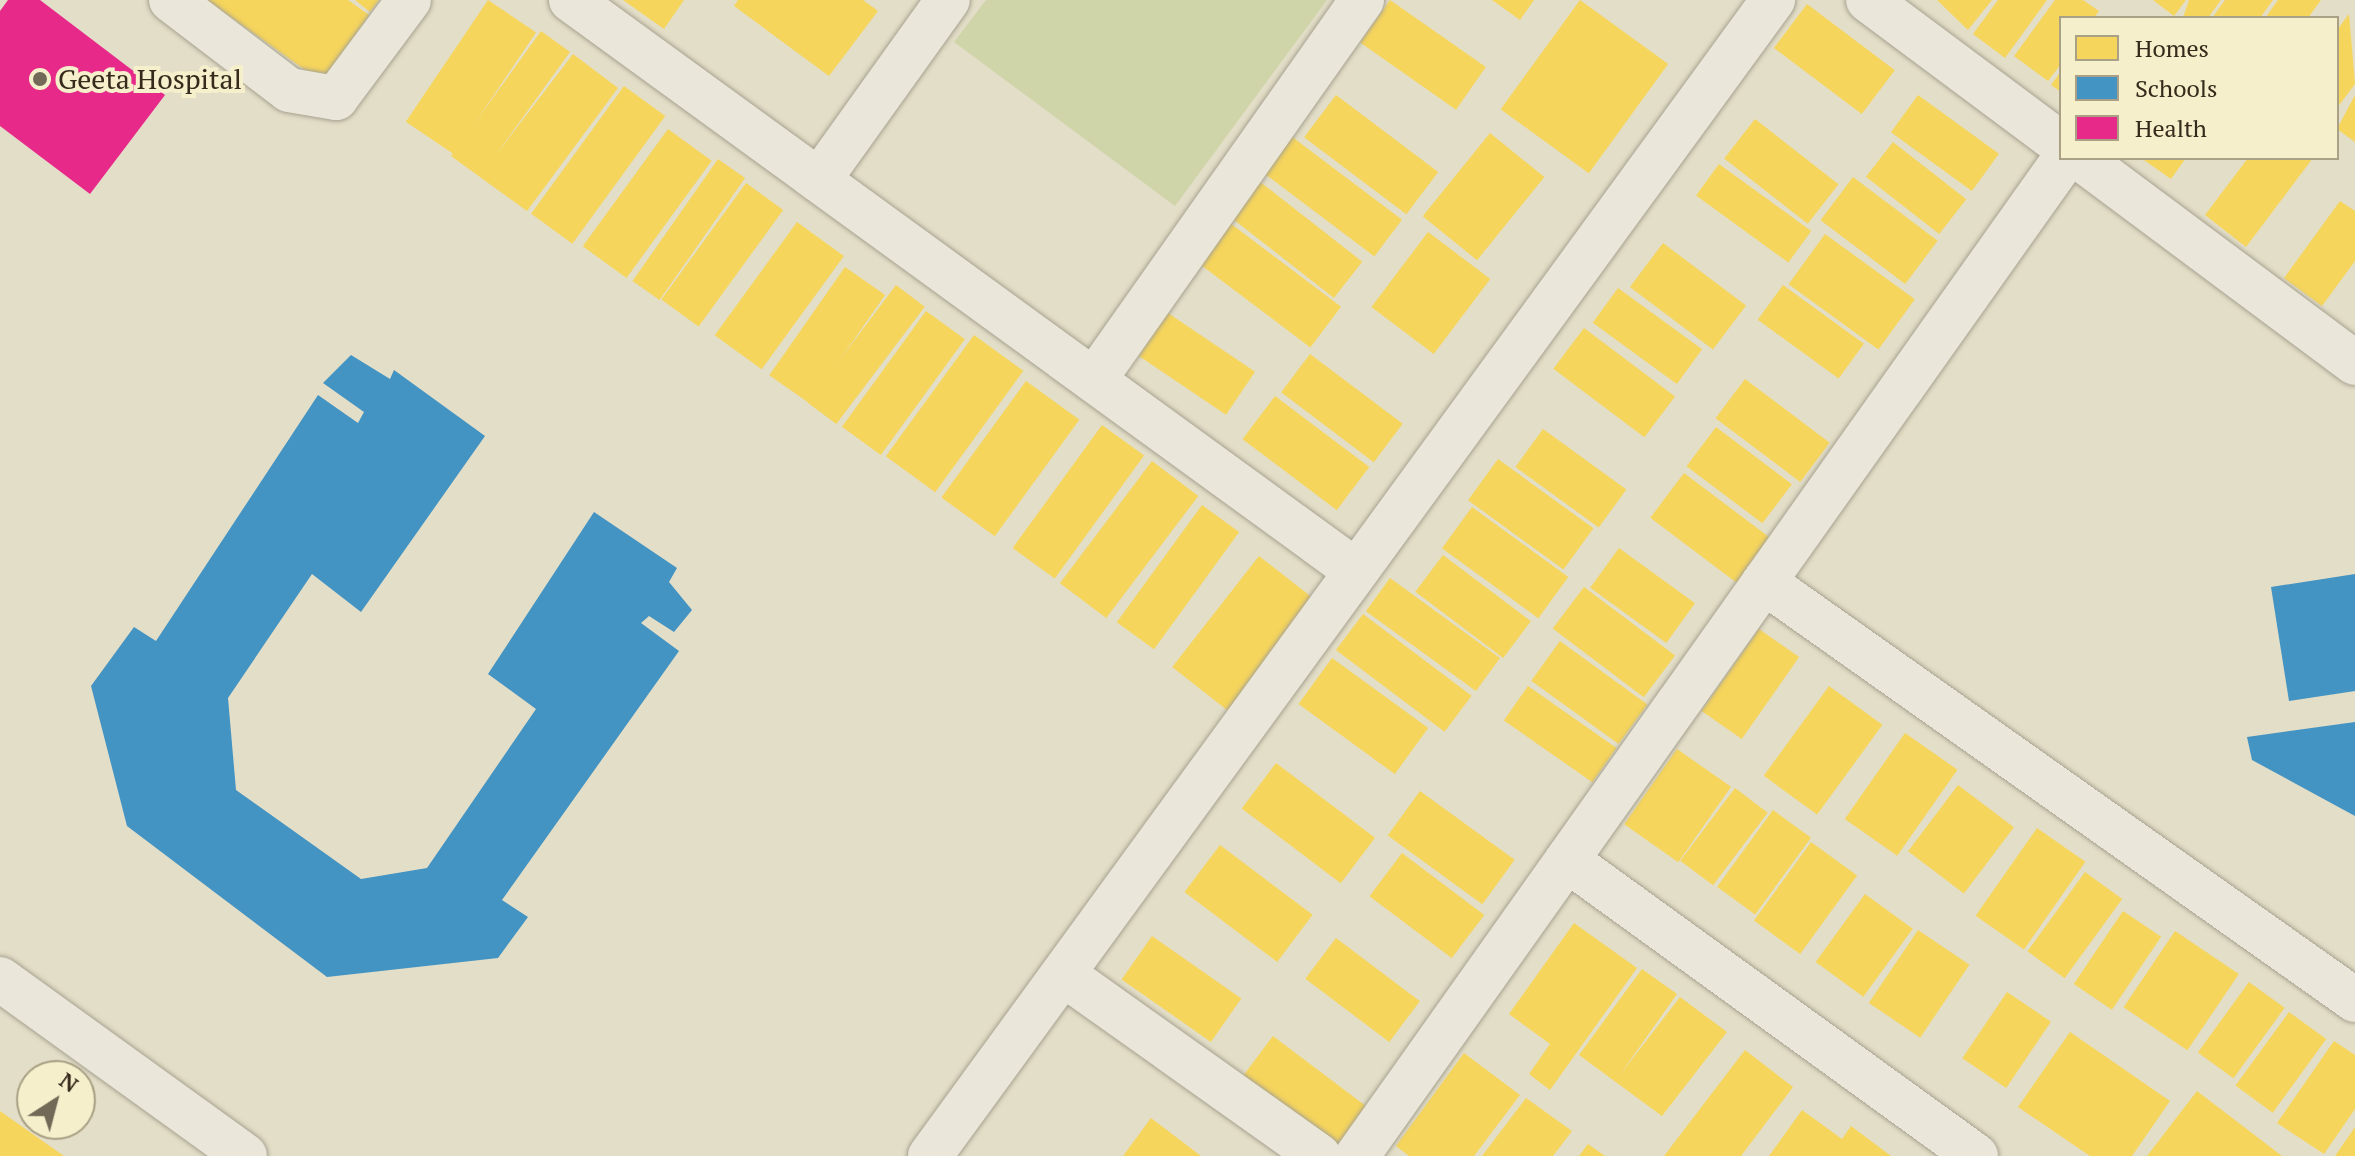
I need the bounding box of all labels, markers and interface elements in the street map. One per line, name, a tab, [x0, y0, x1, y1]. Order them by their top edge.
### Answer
legend	[2059, 16, 2339, 160]
text: Homes	[2135, 32, 2209, 64]
place label: Geeta Hospital	[58, 62, 242, 96]
marker: Geeta Hospital	[29, 68, 51, 90]
text: Schools	[2135, 72, 2217, 104]
text: Health	[2135, 112, 2207, 144]
north arrow	[16, 1060, 96, 1140]
text: N	[54, 1065, 84, 1098]

